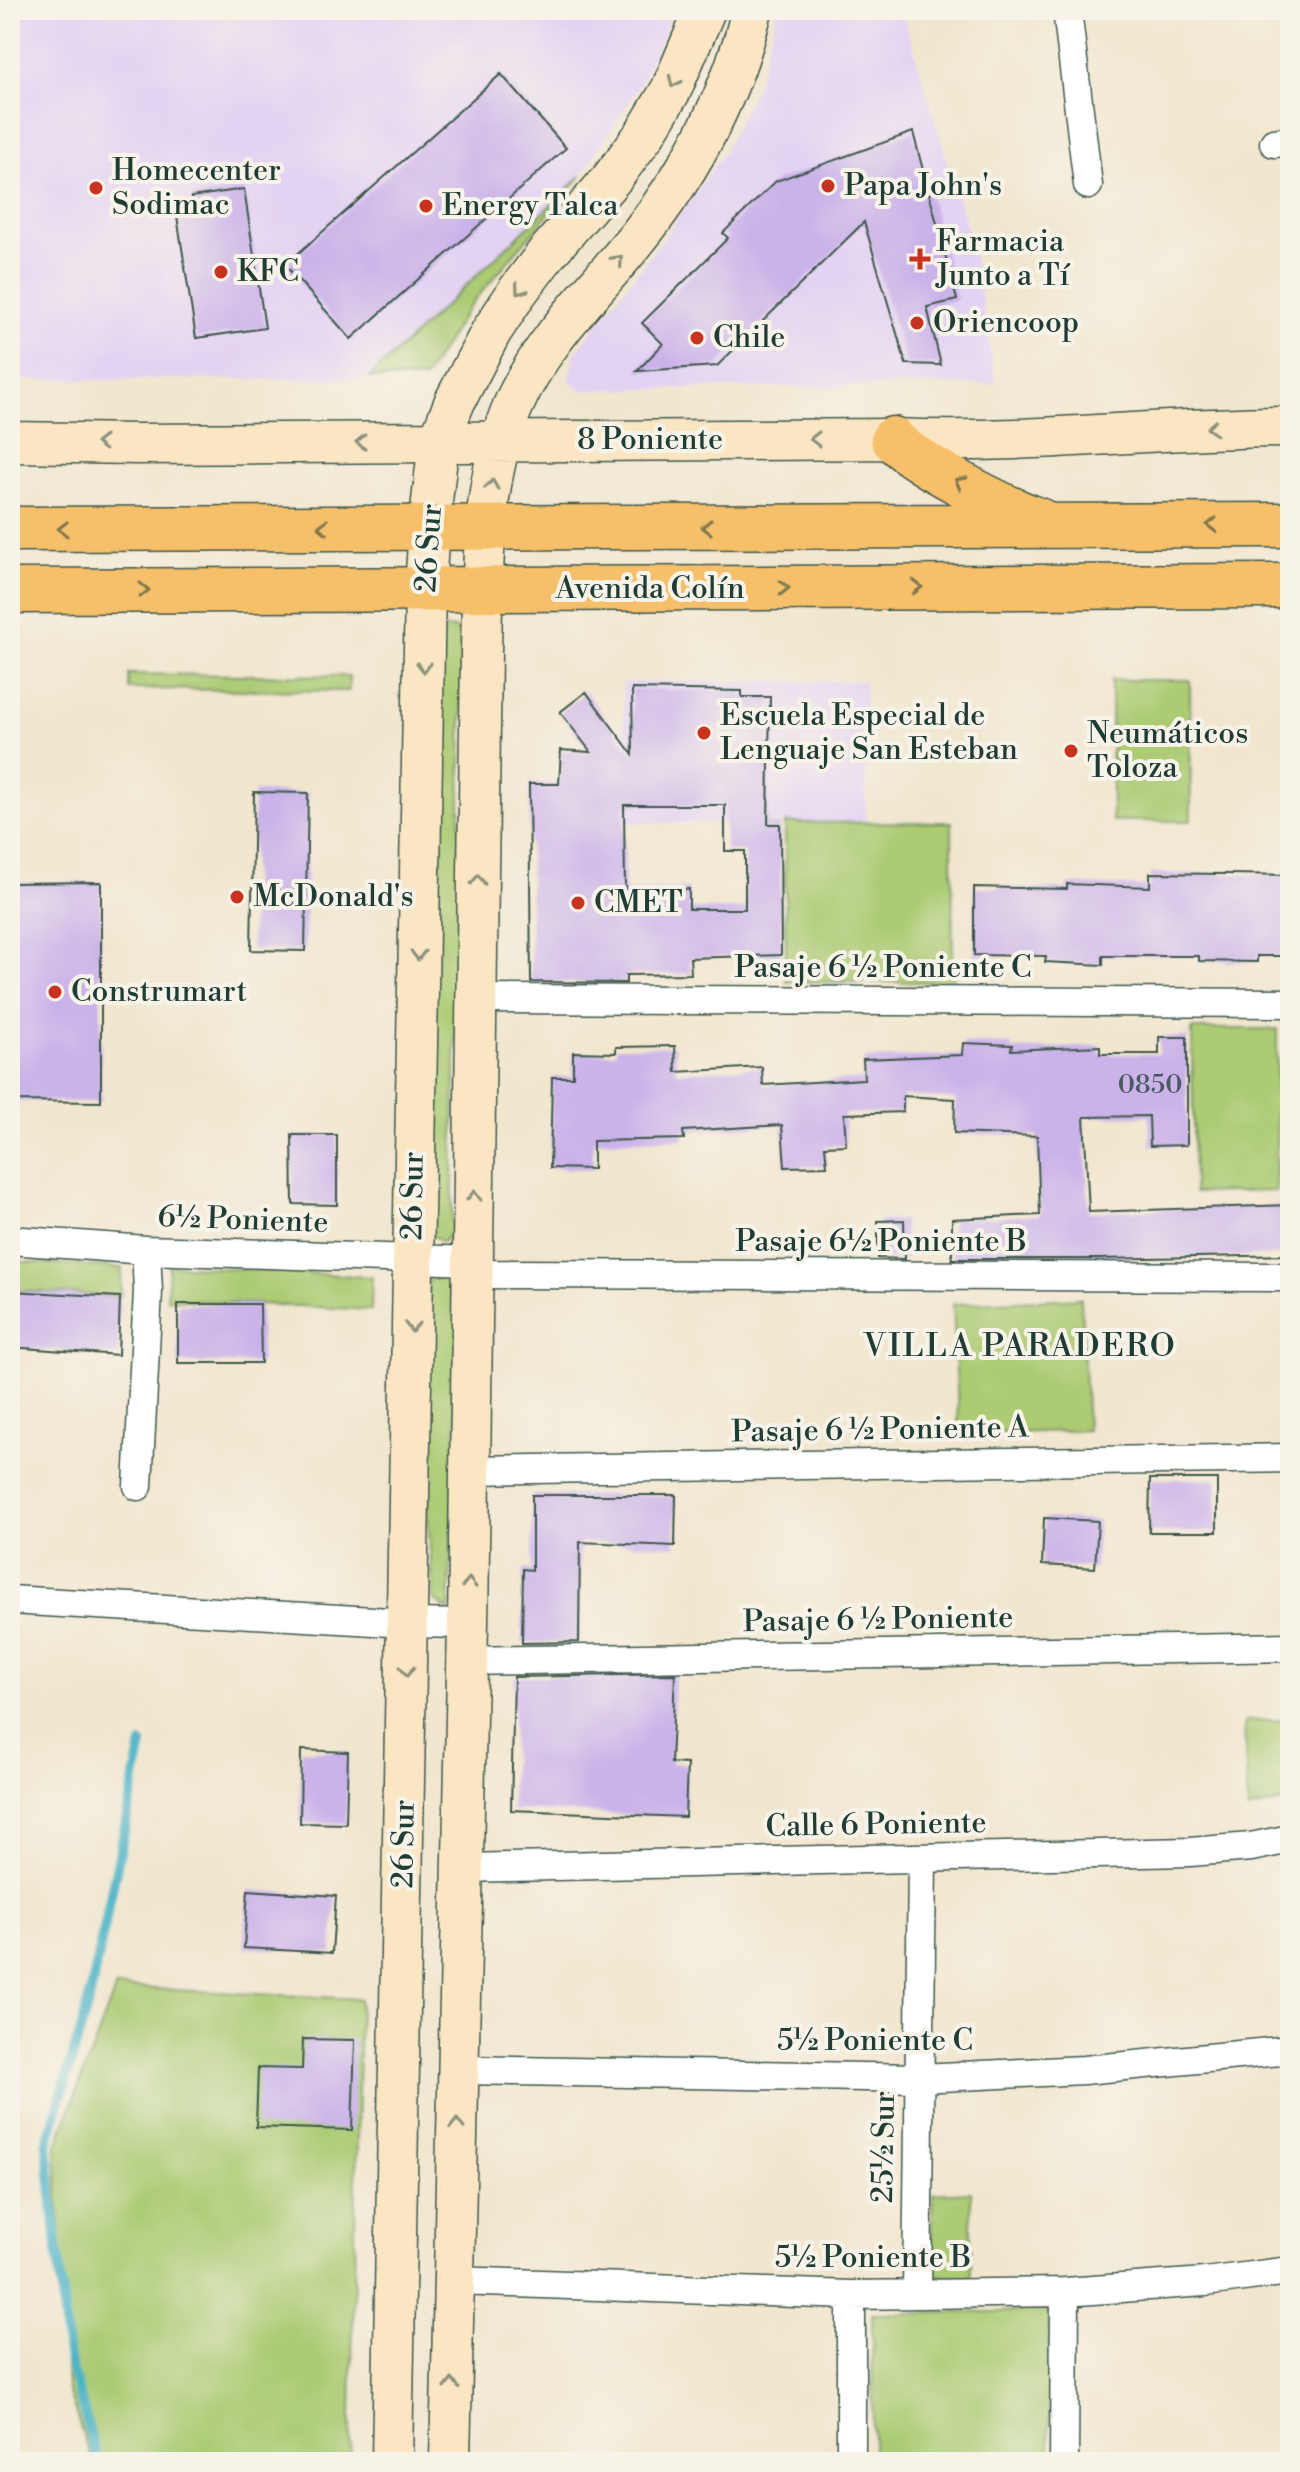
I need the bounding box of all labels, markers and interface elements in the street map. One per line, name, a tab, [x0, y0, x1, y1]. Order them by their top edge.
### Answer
one-way arrow	[669, 73, 684, 88]
place label: Homecenter Sodimac	[112, 152, 281, 224]
place label: Papa John's	[844, 167, 1002, 205]
marker: Papa John's	[819, 177, 837, 195]
marker: Homecenter Sodimac	[87, 179, 105, 197]
place label: Energy Talca	[442, 187, 619, 225]
marker: Energy Talca	[417, 197, 435, 215]
place label: Farmacia Junto a Tí	[935, 223, 1070, 295]
marker: Farmacia Junto a Tí	[911, 250, 929, 268]
place label: KFC	[237, 253, 299, 291]
one-way arrow	[608, 255, 622, 270]
marker: KFC	[212, 263, 230, 281]
one-way arrow	[515, 281, 530, 295]
place label: Oriencoop	[933, 304, 1079, 342]
marker: Oriencoop	[908, 314, 926, 332]
place label: Chile	[713, 319, 785, 357]
marker: Chile	[688, 329, 706, 347]
one-way arrow	[1205, 419, 1218, 436]
street label: 8 Poniente	[577, 421, 723, 459]
one-way arrow	[808, 430, 821, 448]
one-way arrow	[354, 433, 367, 450]
one-way arrow	[94, 435, 107, 452]
one-way arrow	[954, 476, 968, 491]
one-way arrow	[483, 478, 500, 491]
street label: 26 Sur	[407, 502, 451, 594]
one-way arrow	[1205, 516, 1218, 534]
one-way arrow	[316, 518, 329, 536]
one-way arrow	[700, 518, 713, 536]
one-way arrow	[56, 520, 69, 538]
street label: Avenida Colín	[554, 570, 745, 608]
one-way arrow	[911, 578, 924, 596]
one-way arrow	[778, 579, 791, 597]
one-way arrow	[138, 581, 151, 599]
one-way arrow	[415, 661, 433, 674]
place label: Escuela Especial de Lenguaje San Esteban	[720, 697, 1018, 769]
place label: Neumáticos Toloza	[1087, 715, 1248, 787]
marker: Escuela Especial de Lenguaje San Esteban	[695, 724, 713, 742]
marker: Neumáticos Toloza	[1062, 742, 1080, 760]
one-way arrow	[469, 873, 487, 886]
place label: McDonald's	[253, 878, 414, 916]
place label: CMET	[594, 884, 683, 922]
marker: McDonald's	[228, 888, 246, 906]
marker: CMET	[569, 894, 587, 912]
one-way arrow	[410, 949, 427, 962]
street label: Pasaje 6 ½ Poniente C	[734, 949, 1032, 987]
place label: Construmart	[71, 973, 248, 1011]
marker: Construmart	[46, 983, 64, 1001]
house number: 0850	[1118, 1069, 1182, 1101]
street label: 26 Sur	[393, 1151, 433, 1241]
one-way arrow	[465, 1189, 483, 1202]
street label: 6½ Poniente	[157, 1198, 329, 1242]
street label: Pasaje 6½ Poniente B	[735, 1223, 1027, 1261]
one-way arrow	[403, 1321, 421, 1334]
district label: VILLA PARADERO	[862, 1326, 1177, 1366]
street label: Pasaje 6 ½ Poniente A	[731, 1408, 1030, 1452]
one-way arrow	[460, 1576, 478, 1589]
street label: Pasaje 6 ½ Poniente	[742, 1599, 1014, 1641]
one-way arrow	[398, 1665, 416, 1678]
street label: 26 Sur	[384, 1799, 424, 1889]
street label: Calle 6 Poniente	[765, 1804, 987, 1846]
street label: 5½ Poniente C	[777, 2022, 973, 2060]
street label: 25½ Sur	[864, 2091, 904, 2203]
one-way arrow	[449, 2117, 466, 2130]
street label: 5½ Poniente B	[775, 2239, 971, 2277]
one-way arrow	[443, 2377, 461, 2390]

